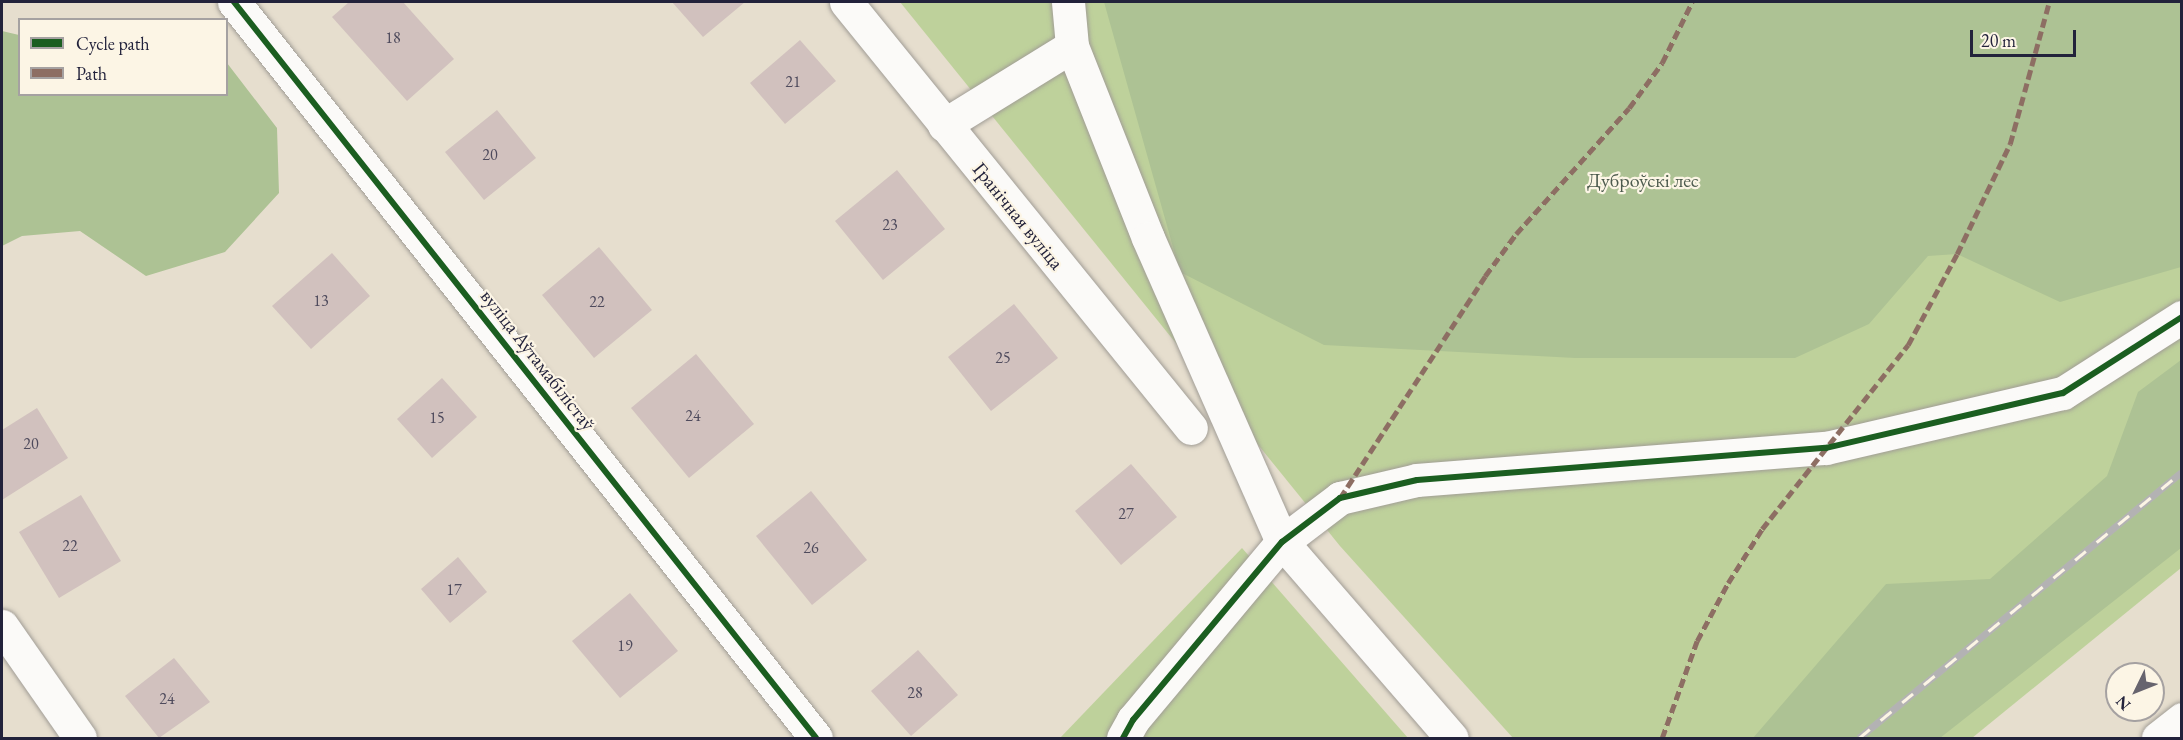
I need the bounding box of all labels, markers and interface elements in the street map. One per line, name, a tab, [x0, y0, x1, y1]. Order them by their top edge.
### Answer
legend	[18, 18, 228, 96]
scale bar	[1973, 18, 2080, 56]
house number: 18	[385, 28, 401, 48]
text: 20 m	[1981, 29, 2016, 52]
text: Cycle path	[76, 32, 150, 55]
text: Path	[76, 62, 107, 85]
house number: 21	[785, 72, 801, 92]
house number: 20	[482, 145, 498, 165]
street label: Гранічная вуліца	[967, 157, 1069, 275]
park label: Дуброўскі лес	[1587, 168, 1699, 192]
house number: 23	[882, 215, 898, 235]
street label: вуліца Аўтамабілістаў	[475, 285, 601, 435]
house number: 13	[313, 291, 329, 311]
house number: 22	[589, 292, 605, 312]
house number: 25	[995, 348, 1011, 368]
house number: 24	[685, 406, 701, 426]
house number: 15	[429, 408, 445, 428]
house number: 20	[23, 434, 39, 454]
house number: 27	[1118, 504, 1134, 524]
house number: 22	[62, 536, 78, 556]
house number: 26	[803, 538, 819, 558]
house number: 17	[446, 580, 462, 600]
house number: 19	[617, 636, 633, 656]
north arrow	[2105, 662, 2165, 722]
house number: 28	[907, 683, 923, 703]
house number: 24	[159, 689, 175, 709]
text: N	[2111, 691, 2135, 715]

